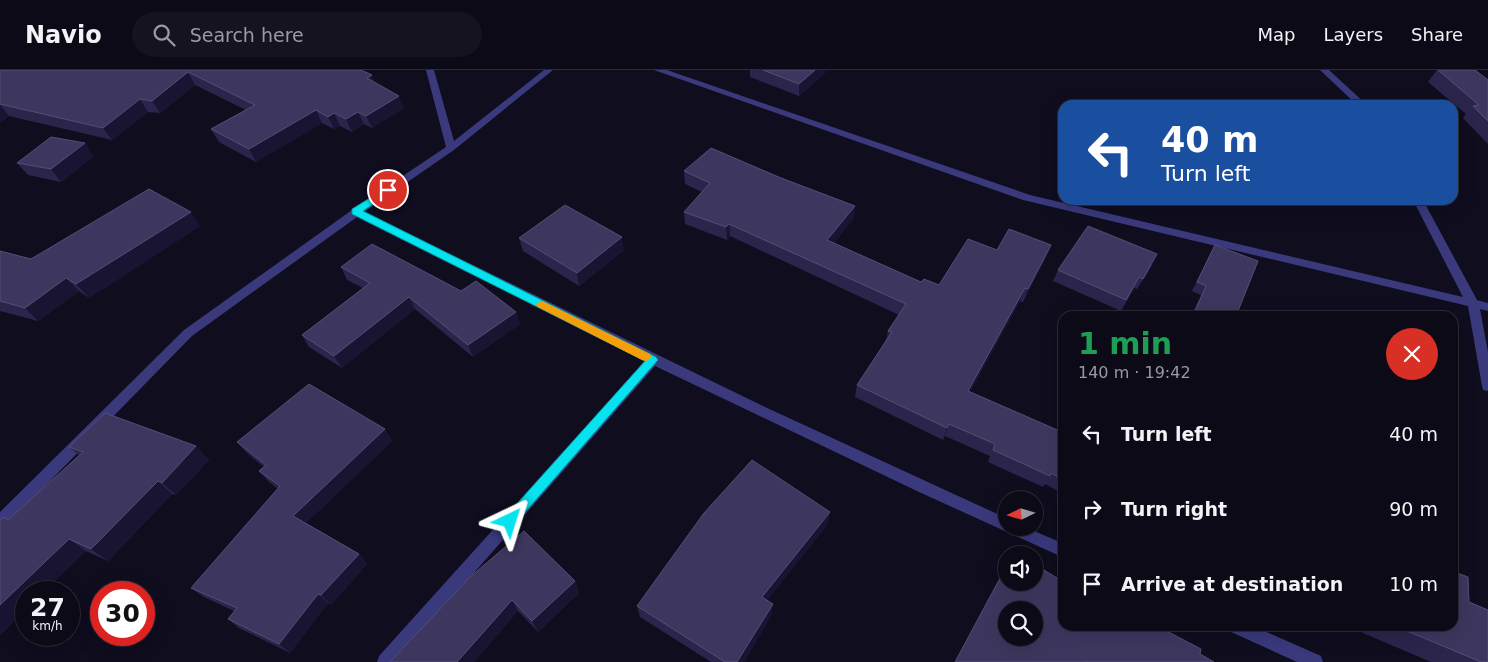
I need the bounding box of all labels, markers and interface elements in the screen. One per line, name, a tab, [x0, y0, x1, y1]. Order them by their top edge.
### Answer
search box	[132, 12, 482, 57]
text: Navio	[25, 21, 102, 49]
icon: search	[150, 21, 178, 49]
text: Search here	[190, 24, 304, 46]
text: Map	[1257, 24, 1295, 45]
text: Layers	[1323, 24, 1383, 45]
text: Share	[1411, 24, 1463, 45]
icon: left	[1078, 120, 1143, 185]
text: 40 m	[1161, 120, 1258, 160]
text: Turn left	[1161, 161, 1250, 186]
pin	[367, 169, 409, 211]
icon: arrive	[374, 176, 402, 204]
text: 1 min	[1078, 326, 1172, 361]
button: close	[1386, 328, 1438, 380]
text: 140 m · 19:42	[1078, 363, 1191, 382]
icon: left	[1078, 420, 1106, 448]
text: Turn left	[1121, 423, 1212, 445]
text: 40 m	[1389, 423, 1438, 445]
north arrow	[998, 491, 1042, 536]
map controls	[998, 491, 1043, 646]
position arrow	[483, 494, 535, 546]
icon: right	[1078, 495, 1106, 523]
text: Turn right	[1121, 498, 1227, 520]
text: 90 m	[1389, 498, 1438, 520]
button: sound	[998, 546, 1043, 591]
icon: arrive	[1078, 570, 1106, 598]
text: Arrive at destination	[1121, 573, 1343, 595]
text: 10 m	[1389, 573, 1438, 595]
speed limit sign: 30	[90, 581, 155, 646]
text: 27	[30, 593, 65, 622]
button: search	[998, 601, 1043, 646]
text: km/h	[32, 619, 63, 633]

